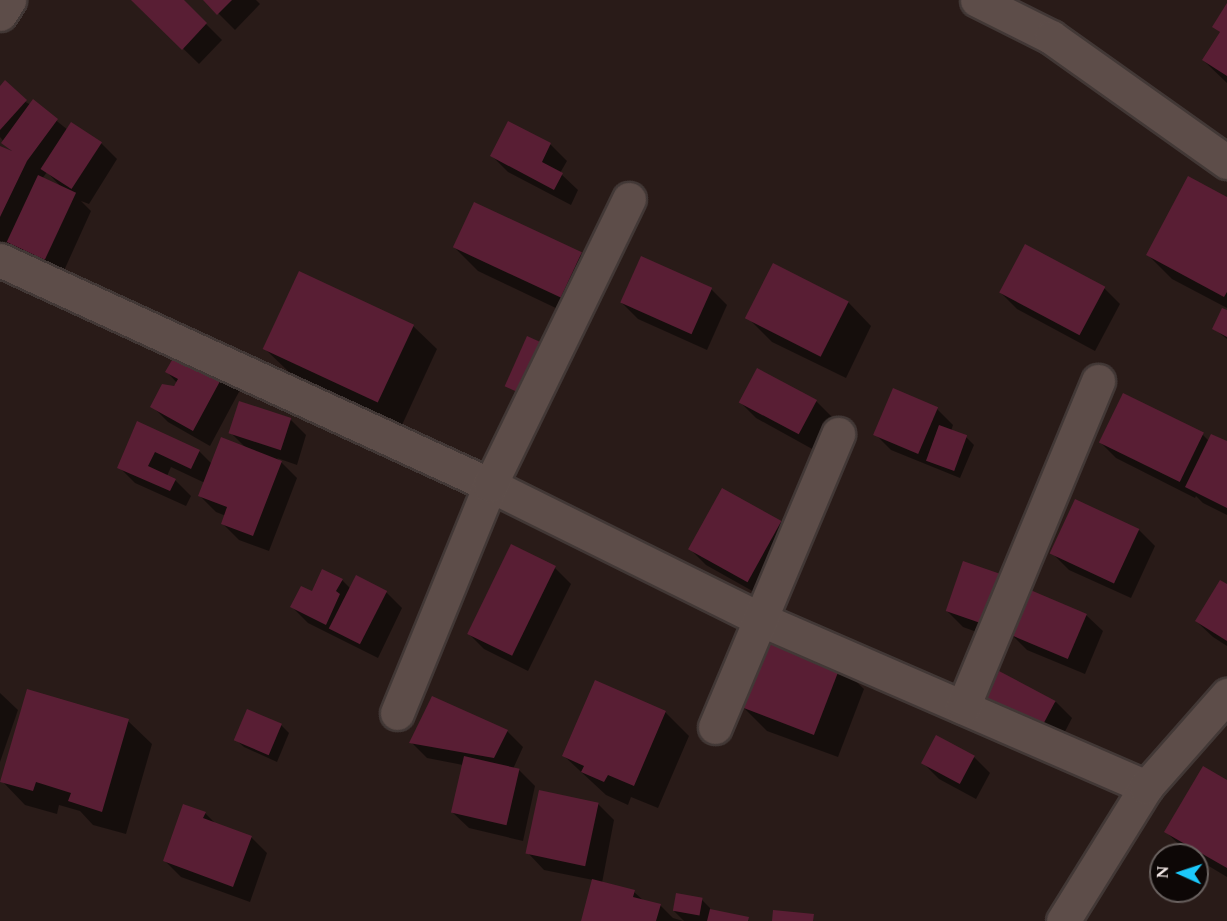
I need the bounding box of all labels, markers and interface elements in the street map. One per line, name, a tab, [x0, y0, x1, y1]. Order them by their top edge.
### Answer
north arrow	[1149, 843, 1209, 903]
text: N	[1151, 865, 1175, 879]

